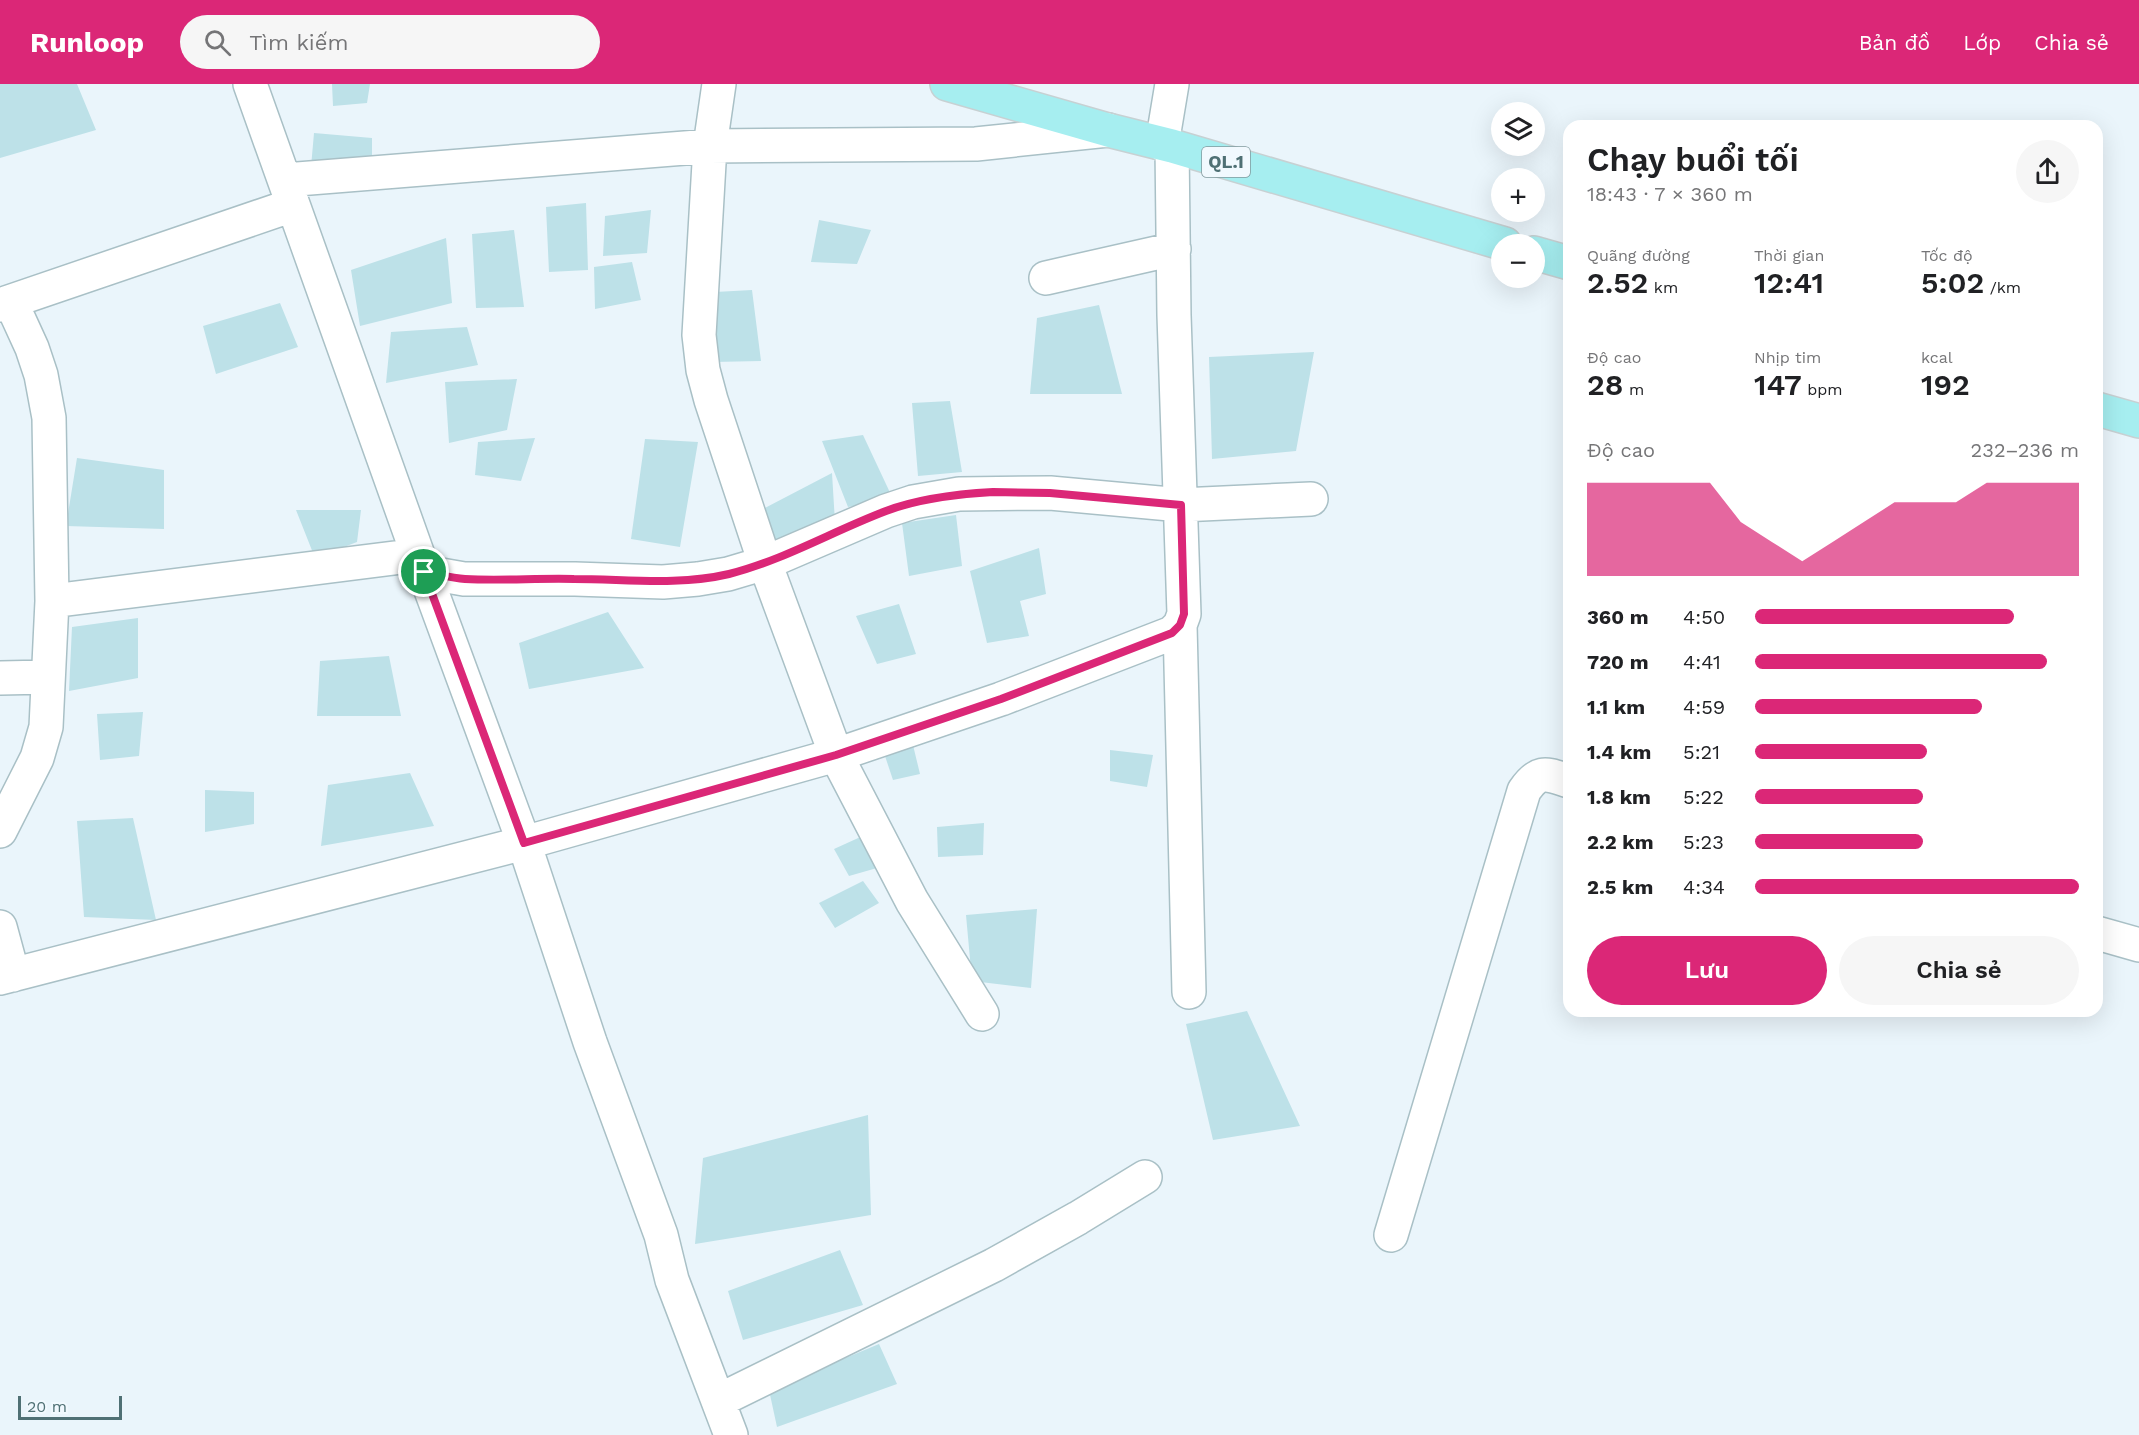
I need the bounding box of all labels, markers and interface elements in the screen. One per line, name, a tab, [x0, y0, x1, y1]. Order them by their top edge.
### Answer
search box	[180, 15, 600, 69]
text: Runloop	[30, 26, 144, 59]
icon: search	[201, 26, 234, 59]
text: Tìm kiếm	[249, 30, 348, 55]
text: Bản đồ	[1859, 30, 1930, 55]
text: Lớp	[1963, 30, 2001, 55]
text: Chia sẻ	[2034, 30, 2109, 55]
map controls	[1491, 102, 1545, 288]
button: layers	[1491, 102, 1545, 156]
text: Chạy buổi tối	[1587, 140, 1799, 179]
button: share	[2016, 140, 2079, 203]
road number: QL.1	[1202, 147, 1250, 177]
button: +	[1491, 168, 1545, 222]
text: 18:43 · 7 × 360 m	[1587, 182, 1753, 206]
button: −	[1491, 234, 1545, 288]
text: Quãng đường	[1587, 246, 1690, 265]
text: Thời gian	[1754, 246, 1824, 265]
text: Tốc độ	[1921, 246, 1973, 265]
text: 2.52	[1587, 265, 1648, 300]
text: 12:41	[1754, 265, 1824, 300]
text: 5:02	[1921, 265, 1984, 300]
text: km	[1648, 278, 1678, 297]
text: /km	[1984, 278, 2021, 297]
text: Độ cao	[1587, 348, 1641, 367]
text: Nhịp tim	[1754, 348, 1821, 367]
text: kcal	[1921, 348, 1953, 367]
text: 28	[1587, 367, 1623, 402]
text: 147	[1754, 367, 1802, 402]
text: 192	[1921, 367, 1970, 402]
text: m	[1623, 380, 1644, 399]
text: bpm	[1802, 380, 1842, 399]
text: Độ cao	[1587, 438, 1655, 462]
text: 232–236 m	[1971, 438, 2079, 462]
pin	[398, 546, 449, 597]
icon: arrive	[407, 555, 440, 588]
text: 360 m	[1587, 605, 1649, 629]
text: 4:50	[1683, 605, 1725, 629]
text: 720 m	[1587, 650, 1649, 674]
text: 4:41	[1683, 650, 1721, 674]
text: 1.1 km	[1587, 695, 1645, 719]
text: 4:59	[1683, 695, 1725, 719]
text: 1.4 km	[1587, 740, 1651, 764]
text: 5:21	[1683, 740, 1720, 764]
text: 1.8 km	[1587, 785, 1651, 809]
text: 5:22	[1683, 785, 1724, 809]
text: 2.2 km	[1587, 830, 1654, 854]
text: 5:23	[1683, 830, 1724, 854]
text: 2.5 km	[1587, 875, 1653, 899]
text: 4:34	[1683, 875, 1725, 899]
button: Lưu	[1587, 936, 1827, 1005]
button: Chia sẻ	[1839, 936, 2079, 1005]
scale bar	[18, 1393, 122, 1420]
text: 20 m	[27, 1397, 67, 1416]

